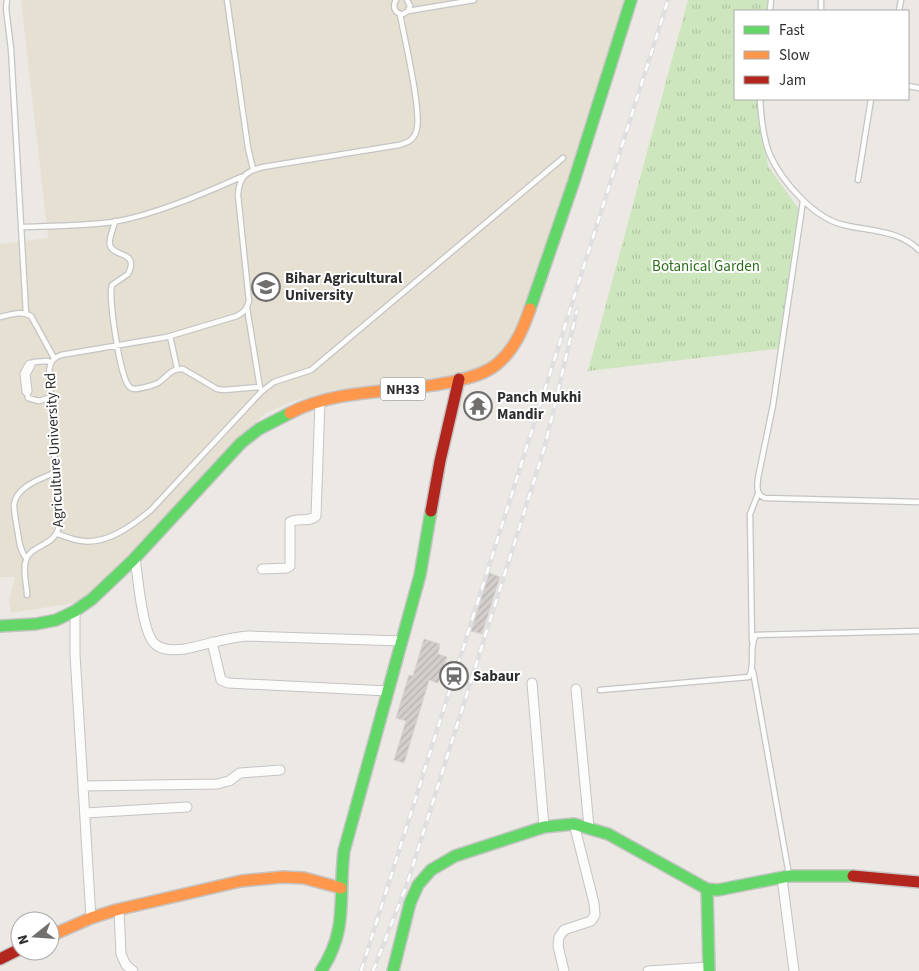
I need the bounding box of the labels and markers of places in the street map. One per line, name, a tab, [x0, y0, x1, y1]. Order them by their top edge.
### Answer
place label: Bihar Agricultural University	[285, 268, 403, 306]
school or university icon: Bihar Agricultural University	[251, 272, 281, 302]
place label: Panch Mukhi Mandir	[497, 387, 581, 425]
temple icon: Panch Mukhi Mandir	[463, 391, 493, 421]
station icon: Sabaur	[439, 661, 469, 691]
place label: Sabaur	[473, 666, 520, 687]

